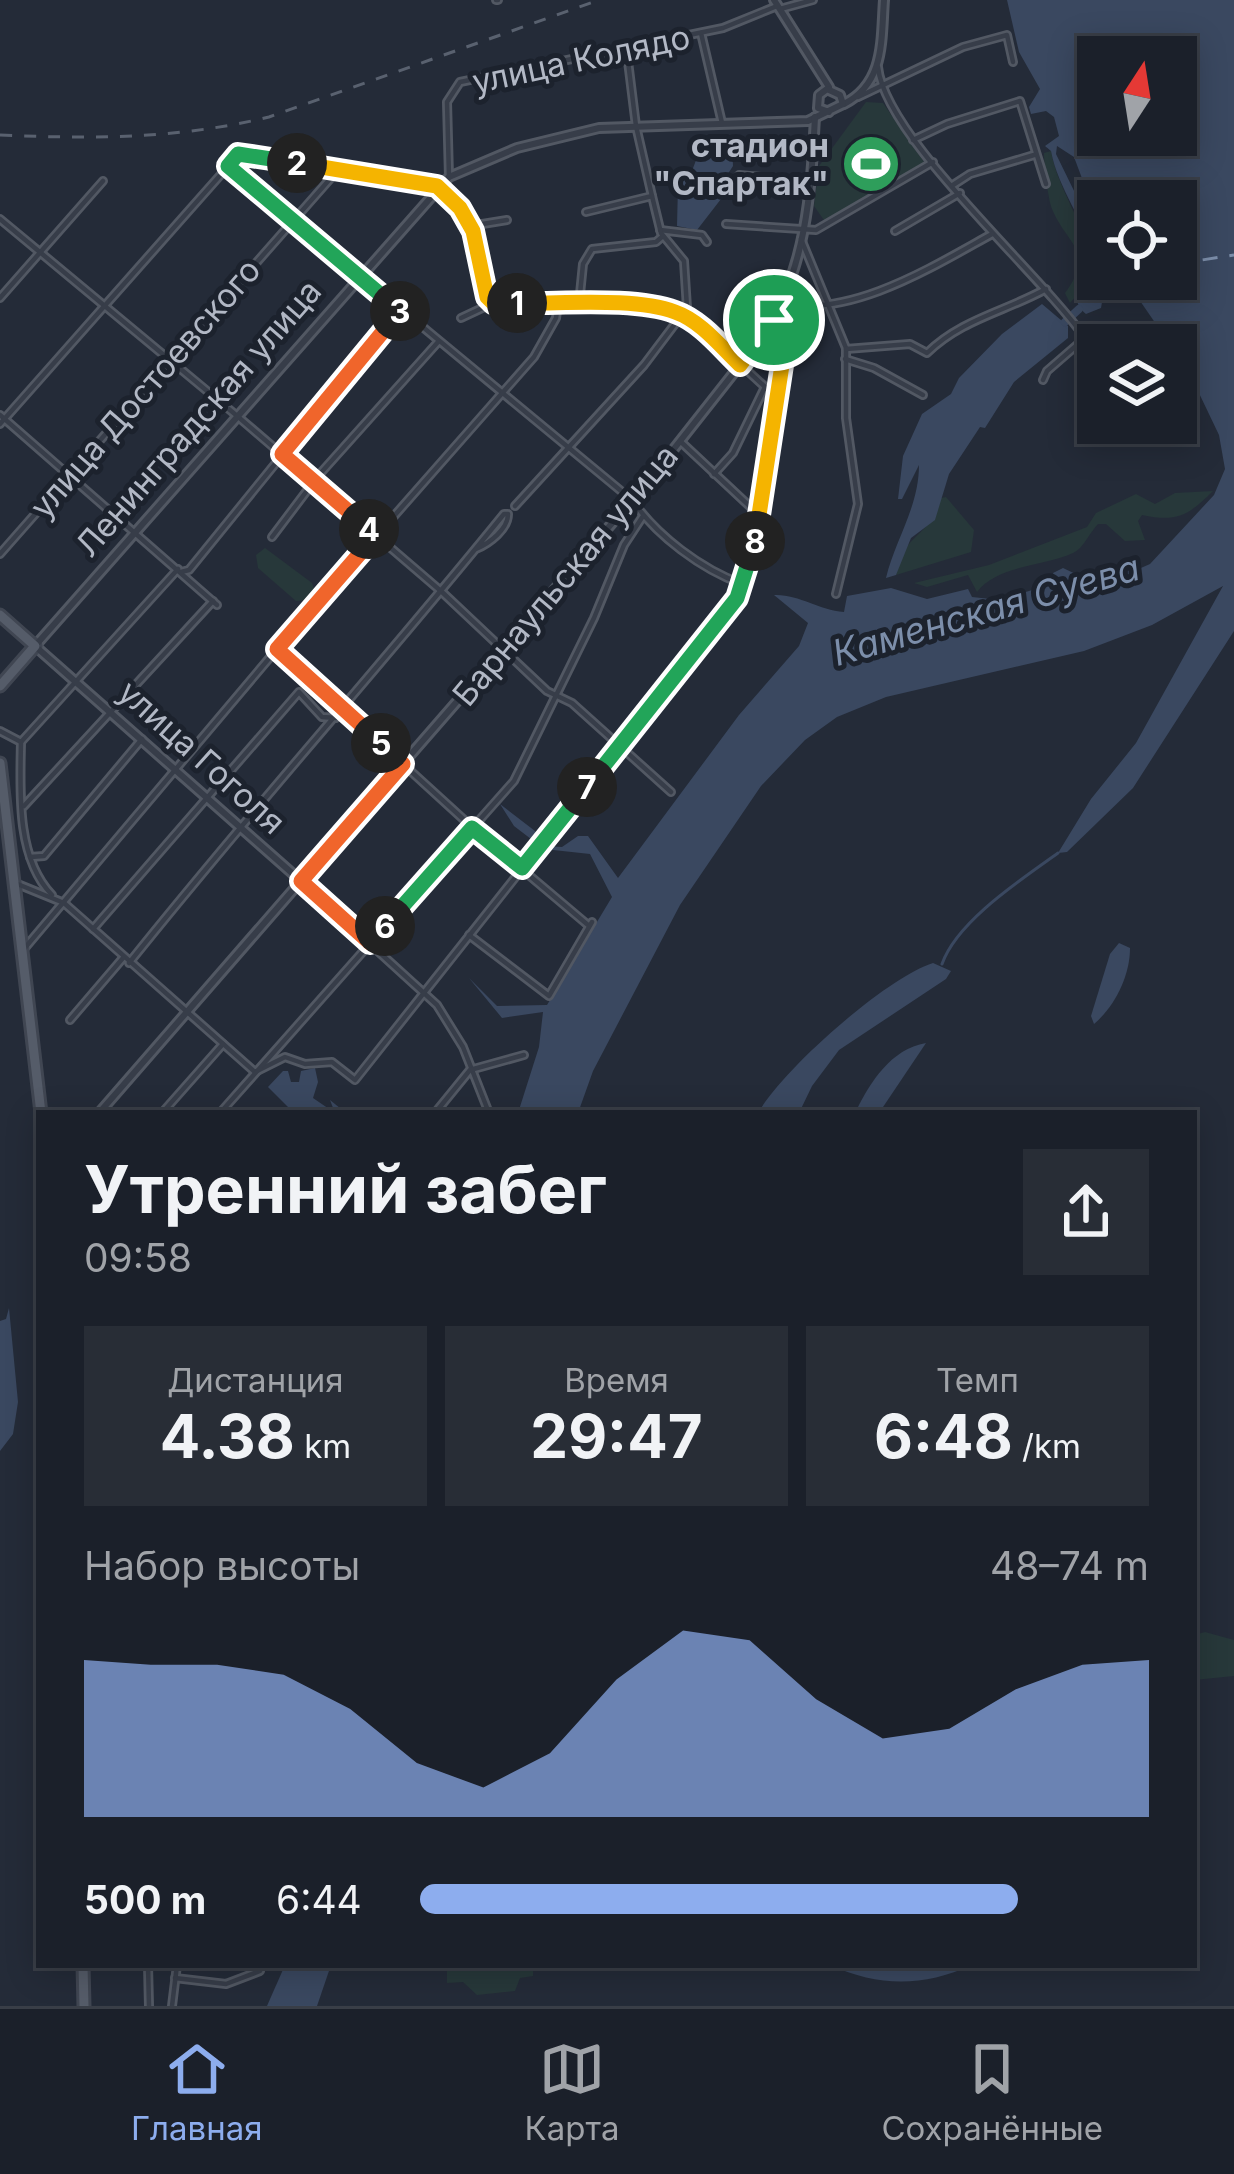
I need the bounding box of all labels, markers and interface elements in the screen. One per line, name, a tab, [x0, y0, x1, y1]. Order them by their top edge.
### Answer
street label: улица Колядо	[469, 16, 693, 102]
north arrow	[1077, 36, 1197, 156]
map controls	[1077, 36, 1197, 444]
place label: стадион "Спартак"	[653, 125, 829, 203]
pin: 2	[267, 133, 327, 193]
sports icon: стадион "Спартак"	[840, 133, 902, 195]
text: 2	[287, 143, 307, 183]
button: locate	[1077, 180, 1197, 300]
street label: улица Достоевского	[21, 250, 269, 526]
pin	[723, 269, 825, 371]
street label: Ленинградская улица	[67, 271, 329, 565]
pin: 1	[487, 273, 547, 333]
pin: 3	[370, 281, 430, 341]
text: 1	[510, 283, 524, 323]
icon: arrive	[741, 287, 807, 353]
text: 3	[389, 291, 411, 331]
button: layers	[1077, 324, 1197, 444]
street label: Барнаульская улица	[444, 436, 686, 714]
pin: 4	[339, 499, 399, 559]
text: 4	[358, 509, 380, 549]
pin: 8	[725, 511, 785, 571]
text: 8	[744, 521, 766, 561]
water label: Каменская Суева	[827, 545, 1145, 675]
street label: улица Гоголя	[110, 672, 294, 842]
pin: 5	[351, 713, 411, 773]
text: 5	[370, 723, 392, 763]
pin: 7	[557, 757, 617, 817]
text: 7	[577, 767, 597, 807]
pin: 6	[355, 896, 415, 956]
text: 6	[374, 906, 396, 946]
text: Утренний забег	[84, 1149, 607, 1229]
button: share	[1023, 1149, 1149, 1275]
text: 09:58	[84, 1234, 192, 1281]
text: Дистанция	[167, 1360, 344, 1400]
text: Время	[564, 1360, 669, 1400]
text: Темп	[936, 1360, 1019, 1400]
text: 4.38	[160, 1400, 295, 1472]
text: 29:47	[530, 1400, 703, 1472]
text: 6:48	[874, 1400, 1013, 1472]
text: km	[295, 1426, 351, 1466]
text: /km	[1013, 1426, 1081, 1466]
text: Набор высоты	[84, 1542, 360, 1589]
text: 48–74 m	[990, 1542, 1149, 1589]
text: 500 m	[84, 1876, 206, 1923]
text: 6:44	[276, 1876, 362, 1923]
tab: Главная	[131, 2036, 263, 2148]
tab: Карта	[525, 2036, 619, 2148]
tab: Сохранённые	[881, 2036, 1103, 2148]

